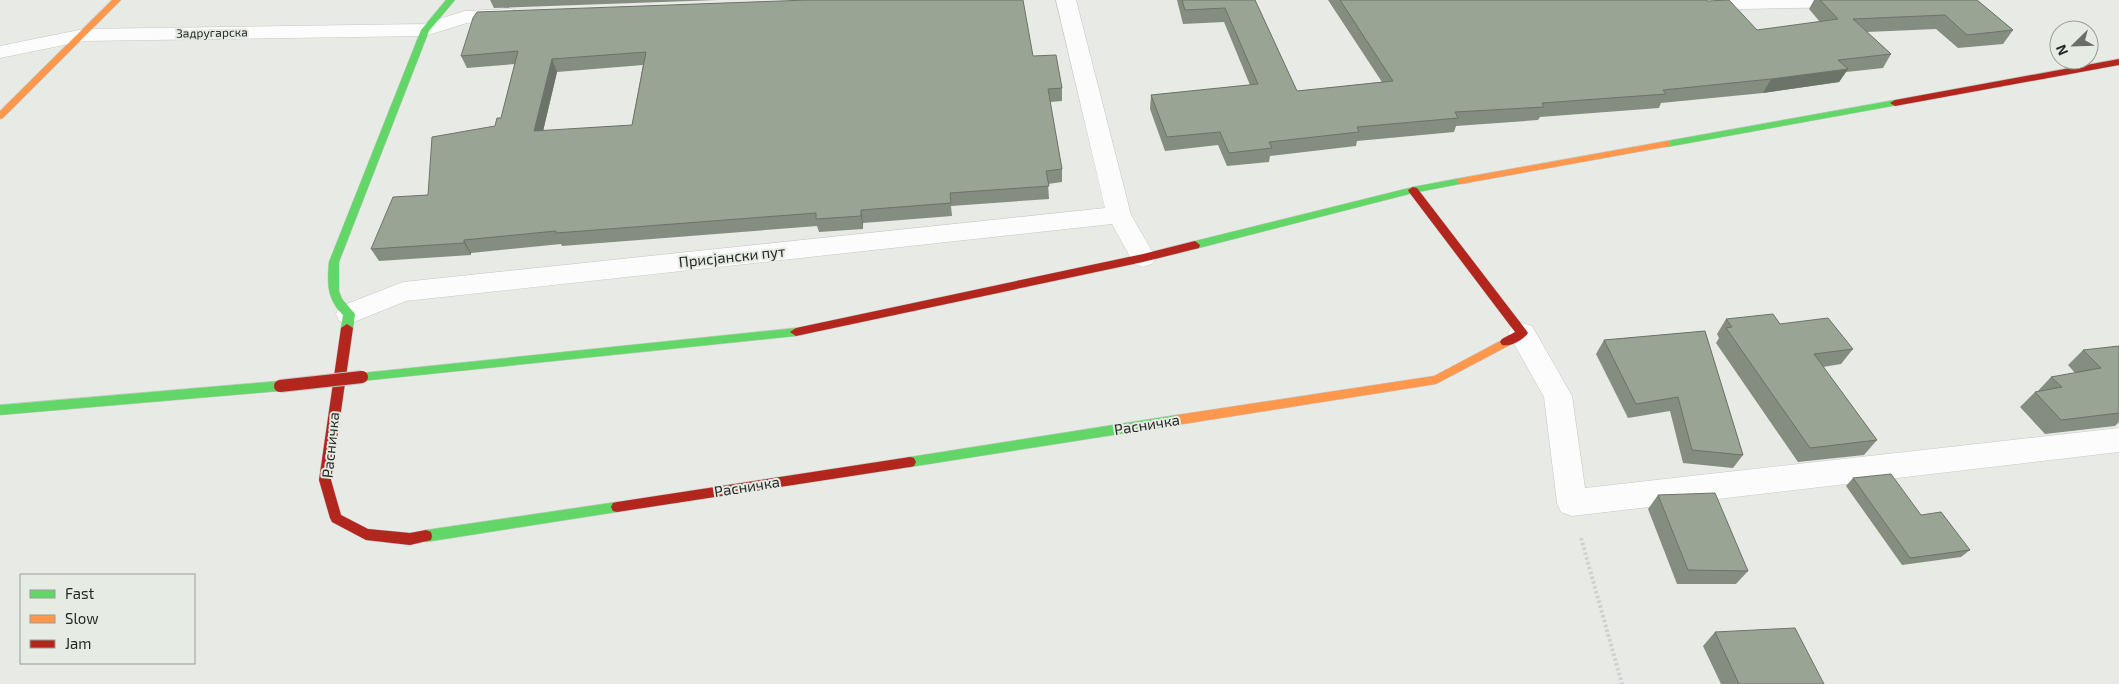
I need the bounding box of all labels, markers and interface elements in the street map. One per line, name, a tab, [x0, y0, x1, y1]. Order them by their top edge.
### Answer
north arrow	[2049, 20, 2099, 70]
street label: Задругарска	[176, 24, 248, 41]
text: N	[2052, 42, 2071, 58]
street label: Присјански пут	[678, 241, 786, 272]
street label: Расничка	[1113, 410, 1181, 438]
street label: Расничка	[318, 411, 342, 479]
street label: Расничка	[713, 472, 781, 500]
legend	[20, 574, 195, 664]
text: Fast	[65, 584, 95, 602]
text: Slow	[65, 609, 99, 627]
text: Jam	[65, 634, 91, 652]

